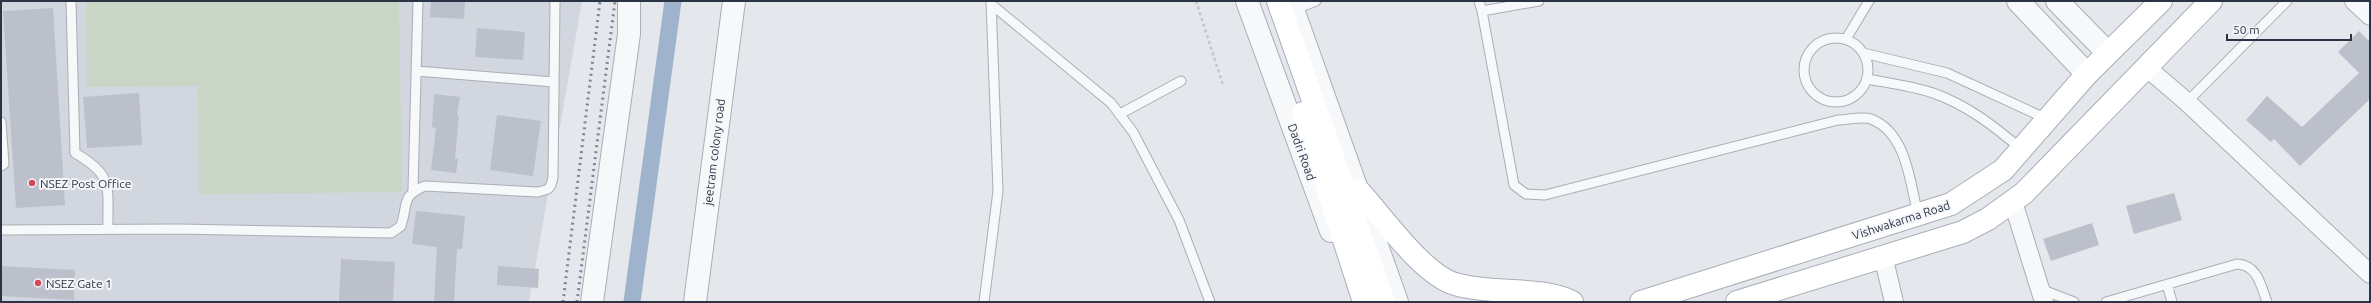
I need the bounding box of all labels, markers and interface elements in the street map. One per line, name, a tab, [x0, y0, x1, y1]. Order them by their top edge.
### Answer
scale bar	[2227, 16, 2351, 42]
text: 50 m	[2233, 23, 2260, 36]
street label: jeetram colony road	[701, 98, 727, 207]
street label: Dadri Road	[1286, 122, 1318, 182]
place label: NSEZ Post Office	[40, 177, 131, 190]
marker: NSEZ Post Office	[27, 178, 37, 188]
street label: Vishwakarma Road	[1850, 198, 1952, 242]
place label: NSEZ Gate 1	[46, 277, 112, 290]
marker: NSEZ Gate 1	[33, 278, 43, 288]

